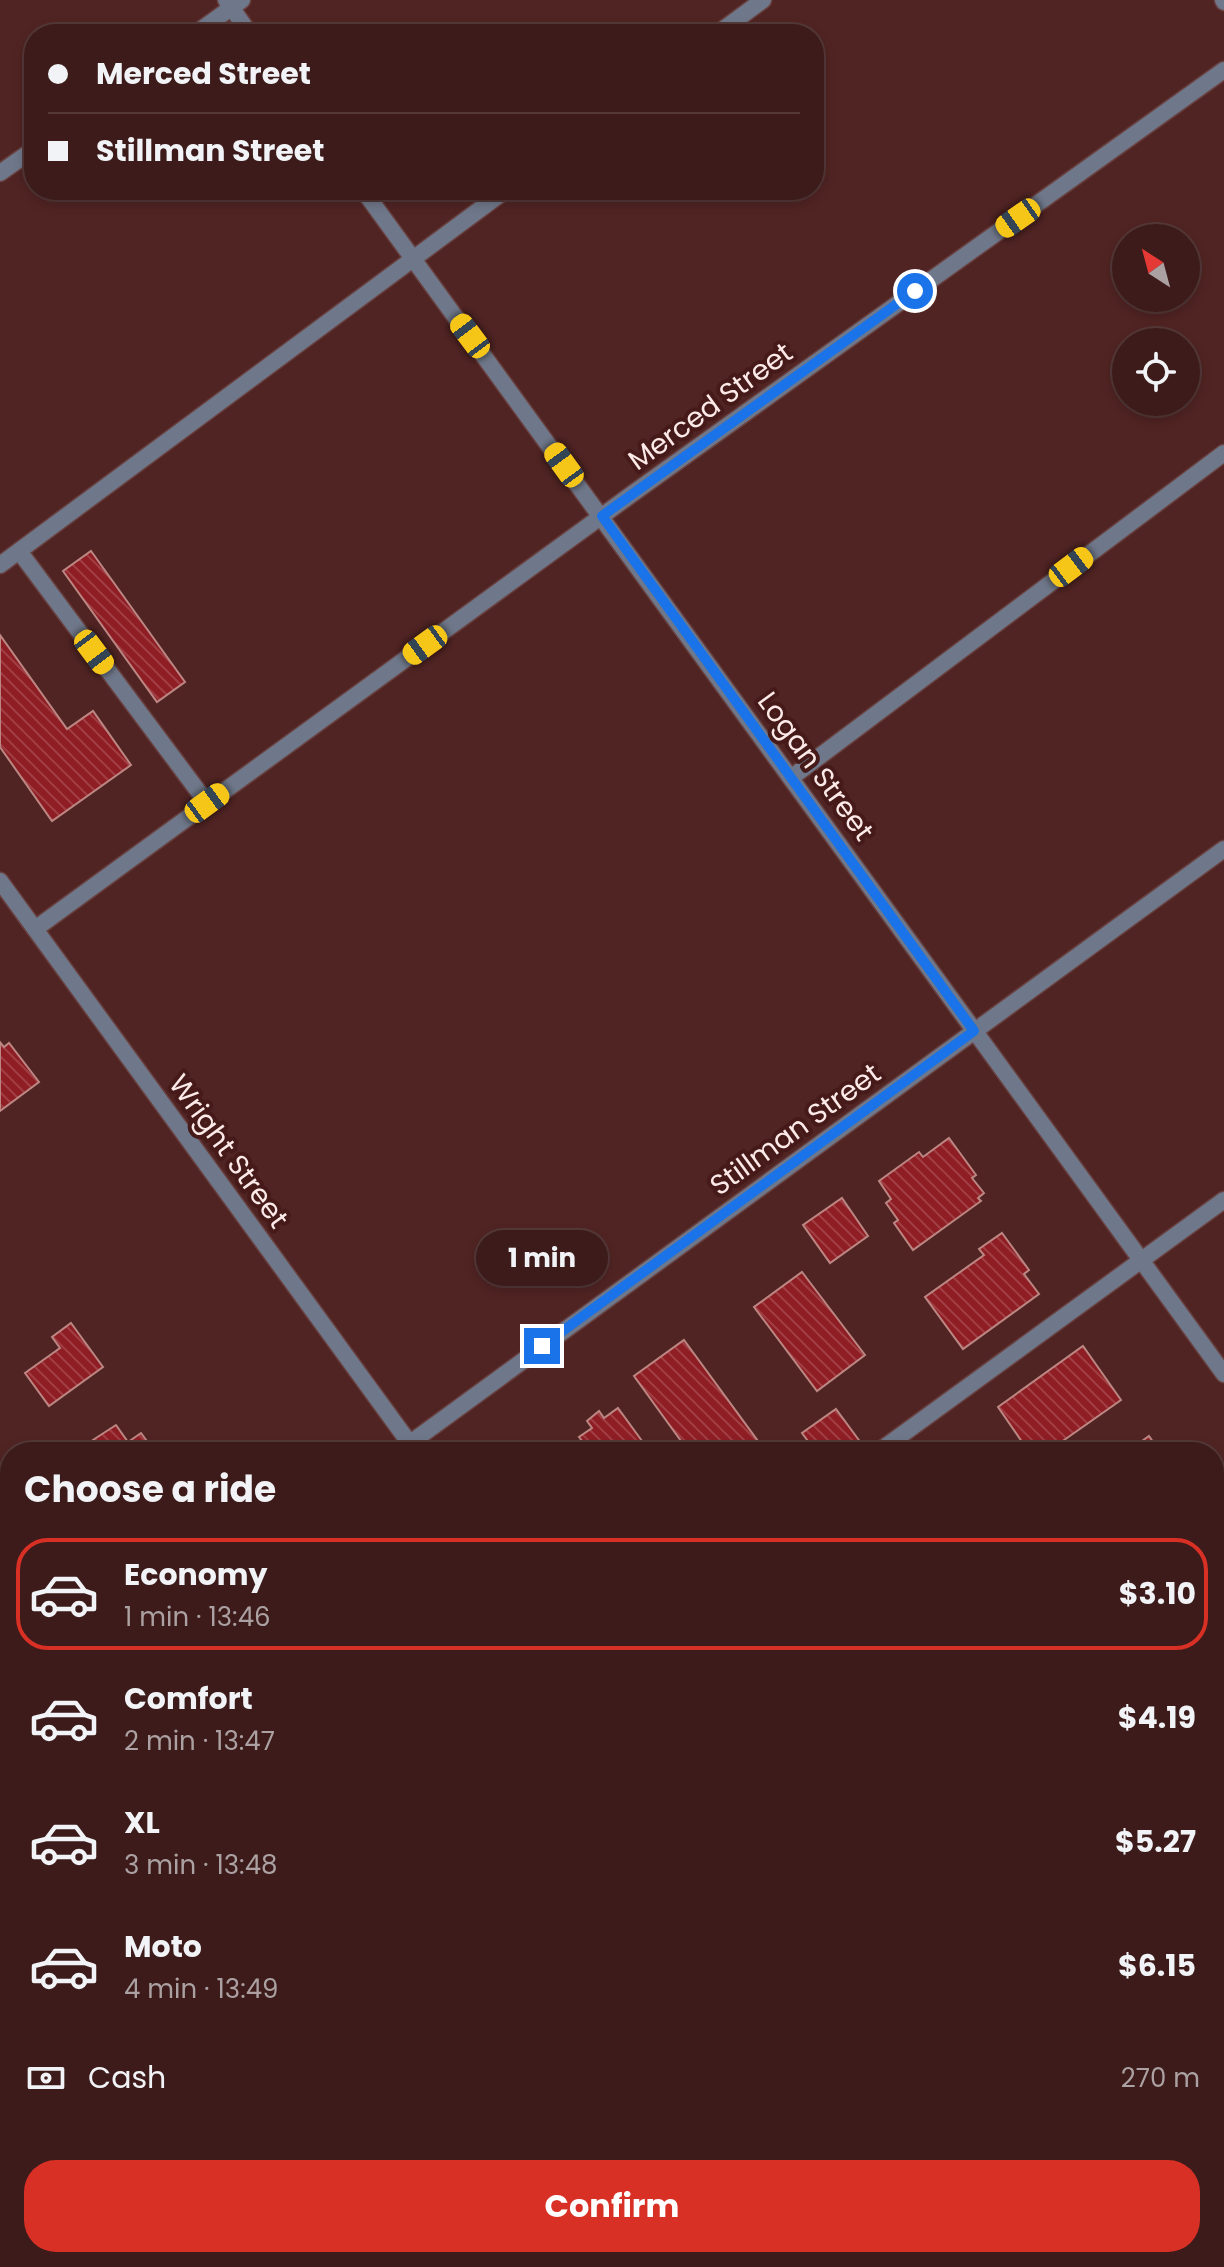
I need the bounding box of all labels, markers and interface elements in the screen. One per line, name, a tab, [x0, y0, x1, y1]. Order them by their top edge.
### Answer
text: Merced Street	[96, 52, 311, 95]
text: Stillman Street	[96, 129, 325, 172]
car	[991, 194, 1045, 242]
north arrow	[1112, 224, 1200, 312]
map controls	[1112, 224, 1200, 416]
route start	[897, 273, 933, 309]
car	[446, 310, 494, 362]
button: locate	[1112, 328, 1200, 416]
street label: Merced Street	[620, 333, 801, 479]
car	[540, 439, 588, 491]
car	[1045, 543, 1097, 591]
car	[399, 621, 451, 669]
car	[70, 626, 118, 678]
street label: Logan Street	[748, 684, 883, 849]
car	[181, 779, 233, 827]
street label: Stillman Street	[702, 1054, 889, 1205]
street label: Wright Street	[160, 1067, 298, 1236]
callout: 1 min	[476, 1230, 608, 1286]
text: 1 min	[508, 1240, 576, 1276]
route end	[524, 1328, 560, 1364]
text: Choose a ride	[24, 1464, 276, 1515]
text: Economy	[124, 1553, 268, 1596]
icon: car	[28, 1558, 100, 1630]
text: $3.10	[1119, 1572, 1196, 1615]
text: 1 min · 13:46	[124, 1599, 271, 1635]
text: Comfort	[124, 1677, 253, 1720]
icon: car	[28, 1682, 100, 1754]
text: $4.19	[1118, 1696, 1196, 1739]
text: 2 min · 13:47	[124, 1723, 275, 1759]
text: XL	[124, 1801, 160, 1844]
icon: car	[28, 1806, 100, 1878]
text: $5.27	[1115, 1820, 1196, 1863]
text: 3 min · 13:48	[124, 1847, 277, 1883]
text: Moto	[124, 1925, 202, 1968]
icon: car	[28, 1930, 100, 2002]
text: $6.15	[1118, 1944, 1196, 1987]
text: 4 min · 13:49	[124, 1971, 278, 2007]
icon: cash	[24, 2056, 68, 2100]
text: Cash	[88, 2056, 166, 2099]
text: 270 m	[1121, 2060, 1200, 2096]
button: Confirm	[24, 2160, 1200, 2252]

